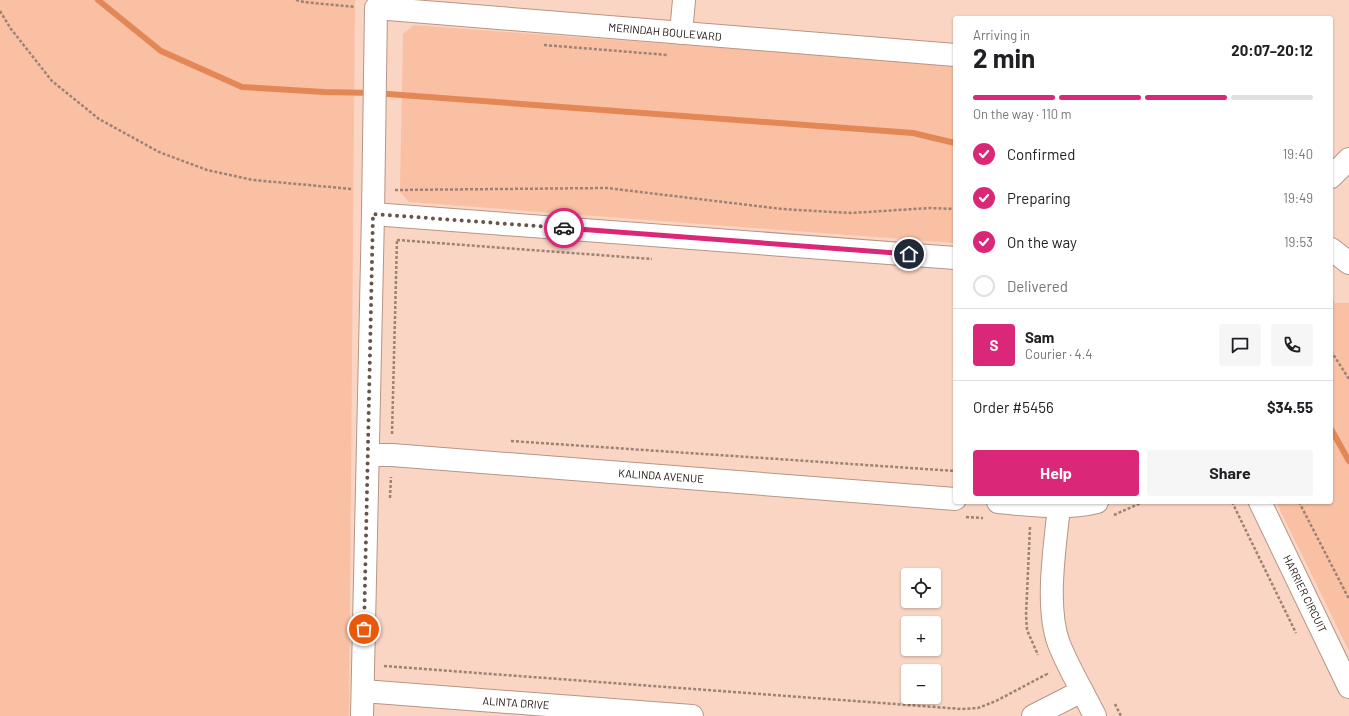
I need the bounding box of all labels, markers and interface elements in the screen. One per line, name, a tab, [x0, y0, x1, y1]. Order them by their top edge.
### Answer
street label: MERINDAH BOULEVARD	[608, 20, 722, 43]
text: Arriving in	[973, 27, 1030, 43]
text: 20:07–20:12	[1231, 41, 1313, 59]
text: 2 min	[973, 42, 1035, 73]
text: On the way · 110 m	[973, 106, 1071, 122]
icon: check	[973, 143, 995, 165]
text: Confirmed	[1007, 145, 1075, 163]
text: 19:40	[1283, 146, 1313, 162]
icon: check	[973, 187, 995, 209]
text: Preparing	[1007, 189, 1071, 207]
text: 19:49	[1283, 190, 1313, 206]
courier	[544, 208, 584, 248]
icon: car	[553, 217, 575, 239]
icon: check	[973, 231, 995, 253]
text: On the way	[1007, 233, 1077, 251]
text: 19:53	[1284, 234, 1313, 250]
pin	[892, 237, 926, 271]
icon: home	[898, 243, 920, 265]
text: Delivered	[1007, 277, 1068, 295]
button: chat	[1219, 324, 1261, 366]
button: phone	[1271, 324, 1313, 366]
text: Sam	[1025, 328, 1054, 346]
text: S	[990, 336, 998, 354]
text: Courier · 4.4	[1025, 346, 1093, 362]
text: Order #5456	[973, 398, 1054, 416]
text: $34.55	[1267, 398, 1313, 416]
button: Help	[973, 450, 1139, 496]
button: Share	[1147, 450, 1313, 496]
street label: KALINDA AVENUE	[618, 466, 705, 485]
street label: HARRIER CIRCUIT	[1281, 553, 1330, 635]
map controls	[901, 568, 941, 704]
button: locate	[901, 568, 941, 608]
pin	[347, 612, 381, 646]
button: +	[901, 616, 941, 656]
icon: bag	[353, 618, 375, 640]
button: −	[901, 664, 941, 704]
street label: ALINTA DRIVE	[482, 694, 550, 711]

